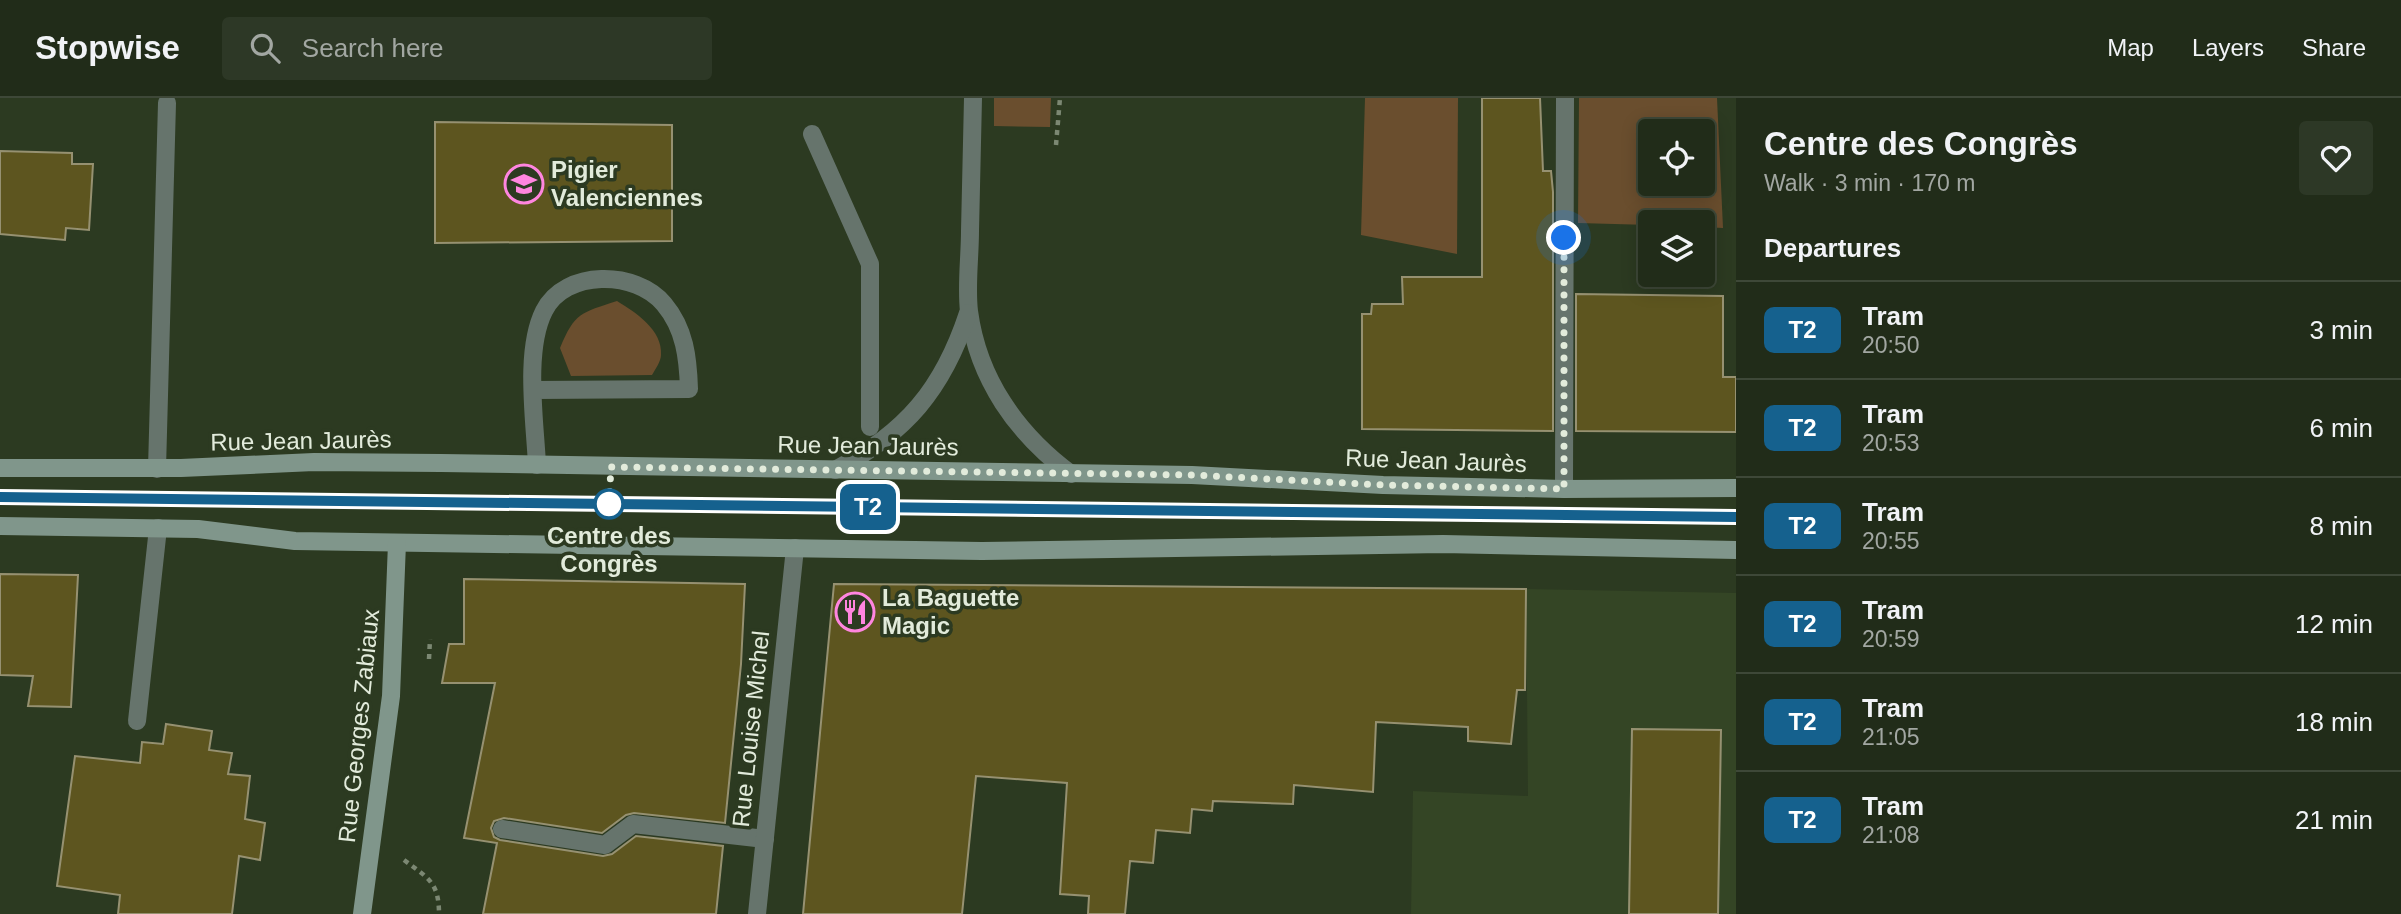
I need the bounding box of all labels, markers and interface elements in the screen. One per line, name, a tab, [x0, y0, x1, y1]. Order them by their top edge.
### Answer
search box	[222, 17, 712, 80]
text: Stopwise	[35, 29, 180, 66]
icon: search	[246, 29, 284, 67]
text: Search here	[302, 33, 444, 63]
text: Map	[2107, 34, 2154, 61]
text: Layers	[2192, 34, 2264, 61]
text: Share	[2302, 34, 2366, 61]
map controls	[1638, 119, 1715, 287]
button: locate	[1638, 119, 1715, 196]
button: heart	[2299, 121, 2373, 195]
text: Centre des Congrès	[1764, 125, 2078, 162]
place label: Pigier Valenciennes	[551, 156, 703, 211]
school or university icon: Pigier Valenciennes	[503, 163, 545, 205]
text: Walk · 3 min · 170 m	[1764, 170, 1975, 196]
button: layers	[1638, 210, 1715, 287]
your location	[1546, 220, 1581, 255]
text: Departures	[1764, 233, 1901, 263]
text: Tram	[1862, 301, 1924, 331]
text: 3 min	[2309, 315, 2373, 345]
text: T2	[1788, 316, 1817, 343]
text: 20:50	[1862, 332, 1920, 358]
text: Tram	[1862, 399, 1924, 429]
text: 6 min	[2309, 413, 2373, 443]
text: T2	[1788, 414, 1817, 441]
street label: Rue Jean Jaurès	[210, 425, 392, 456]
street label: Rue Jean Jaurès	[777, 430, 959, 461]
text: 20:53	[1862, 430, 1920, 456]
street label: Rue Jean Jaurès	[1345, 444, 1527, 477]
line badge: T2	[836, 484, 900, 530]
marker: Centre des Congrès	[594, 489, 624, 519]
text: T2	[854, 493, 882, 520]
text: Tram	[1862, 497, 1924, 527]
text: 8 min	[2309, 511, 2373, 541]
text: T2	[1788, 512, 1817, 539]
place label: Centre des Congrès	[547, 522, 671, 577]
text: 20:55	[1862, 528, 1920, 554]
place label: La Baguette Magic	[882, 584, 1019, 639]
restaurant icon: La Baguette Magic	[834, 591, 876, 633]
text: Tram	[1862, 595, 1924, 625]
street label: Rue Georges Zabiaux	[333, 608, 384, 844]
text: 12 min	[2295, 609, 2373, 639]
text: T2	[1788, 610, 1817, 637]
text: 20:59	[1862, 626, 1920, 652]
street label: Rue Louise Michel	[727, 629, 774, 829]
text: Tram	[1862, 693, 1924, 723]
text: 18 min	[2295, 707, 2373, 737]
text: T2	[1788, 708, 1817, 735]
text: 21:05	[1862, 724, 1920, 750]
text: Tram	[1862, 791, 1924, 821]
text: 21 min	[2295, 805, 2373, 835]
text: T2	[1788, 806, 1817, 833]
text: 21:08	[1862, 822, 1920, 848]

